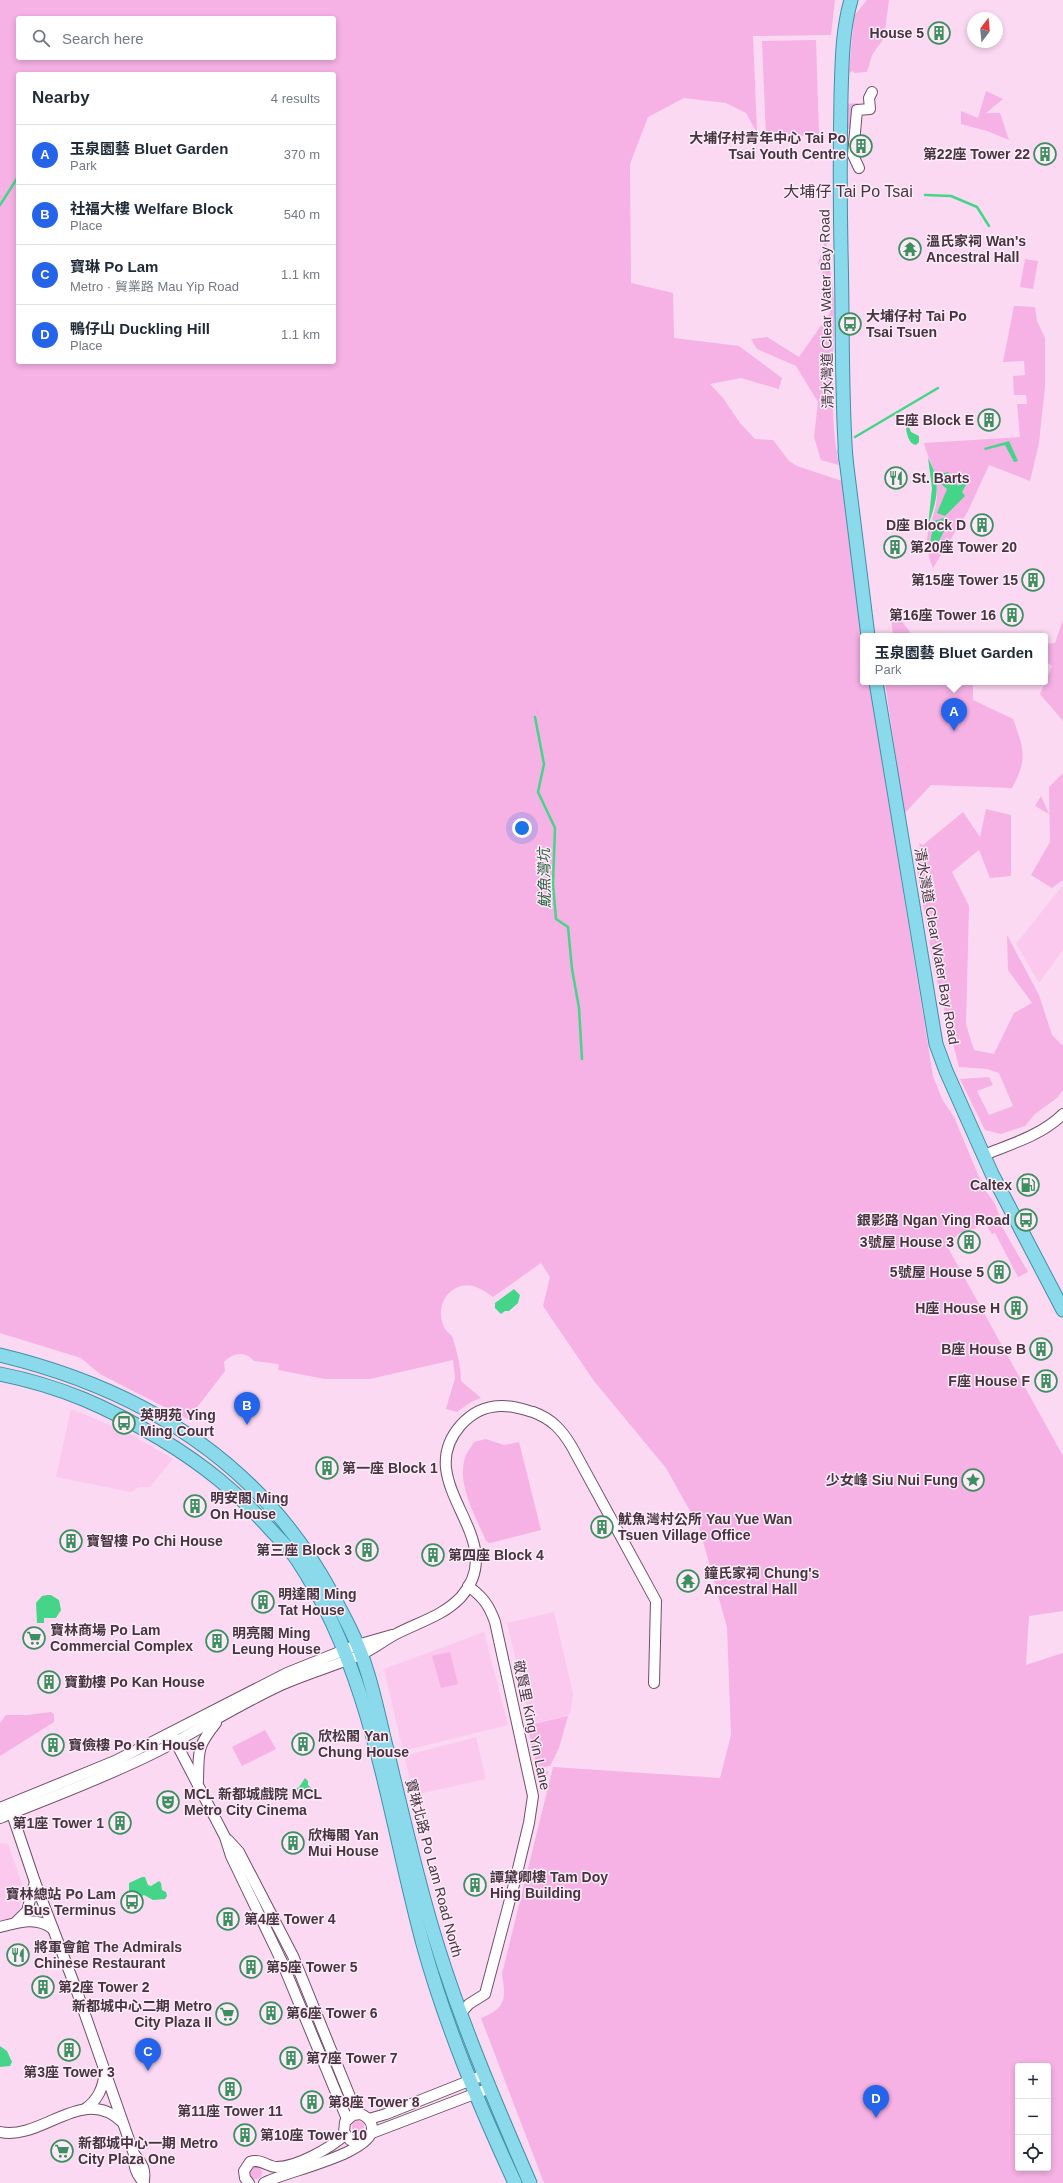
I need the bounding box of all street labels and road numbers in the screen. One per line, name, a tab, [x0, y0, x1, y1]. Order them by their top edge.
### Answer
street label: 清水灣道 Clear Water Bay Road	[816, 209, 836, 409]
street label: 清水灣道 Clear Water Bay Road	[912, 846, 962, 1046]
street label: 敬賢里 King Yin Lane	[510, 1659, 554, 1792]
street label: 寶琳北路 Po Lam Road North	[403, 1777, 465, 1959]

